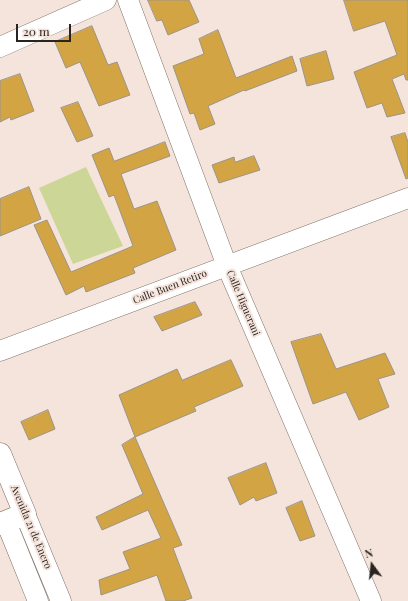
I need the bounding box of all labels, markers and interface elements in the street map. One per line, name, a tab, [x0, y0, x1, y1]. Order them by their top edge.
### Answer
scale bar	[18, 16, 73, 42]
text: 20 m	[23, 23, 50, 39]
street label: Calle Buen Retiro	[131, 267, 209, 307]
street label: Calle Higuerani	[224, 268, 262, 338]
street label: Avenida 21 de Enero	[8, 483, 54, 571]
north arrow	[352, 545, 392, 585]
text: N	[363, 545, 375, 561]

